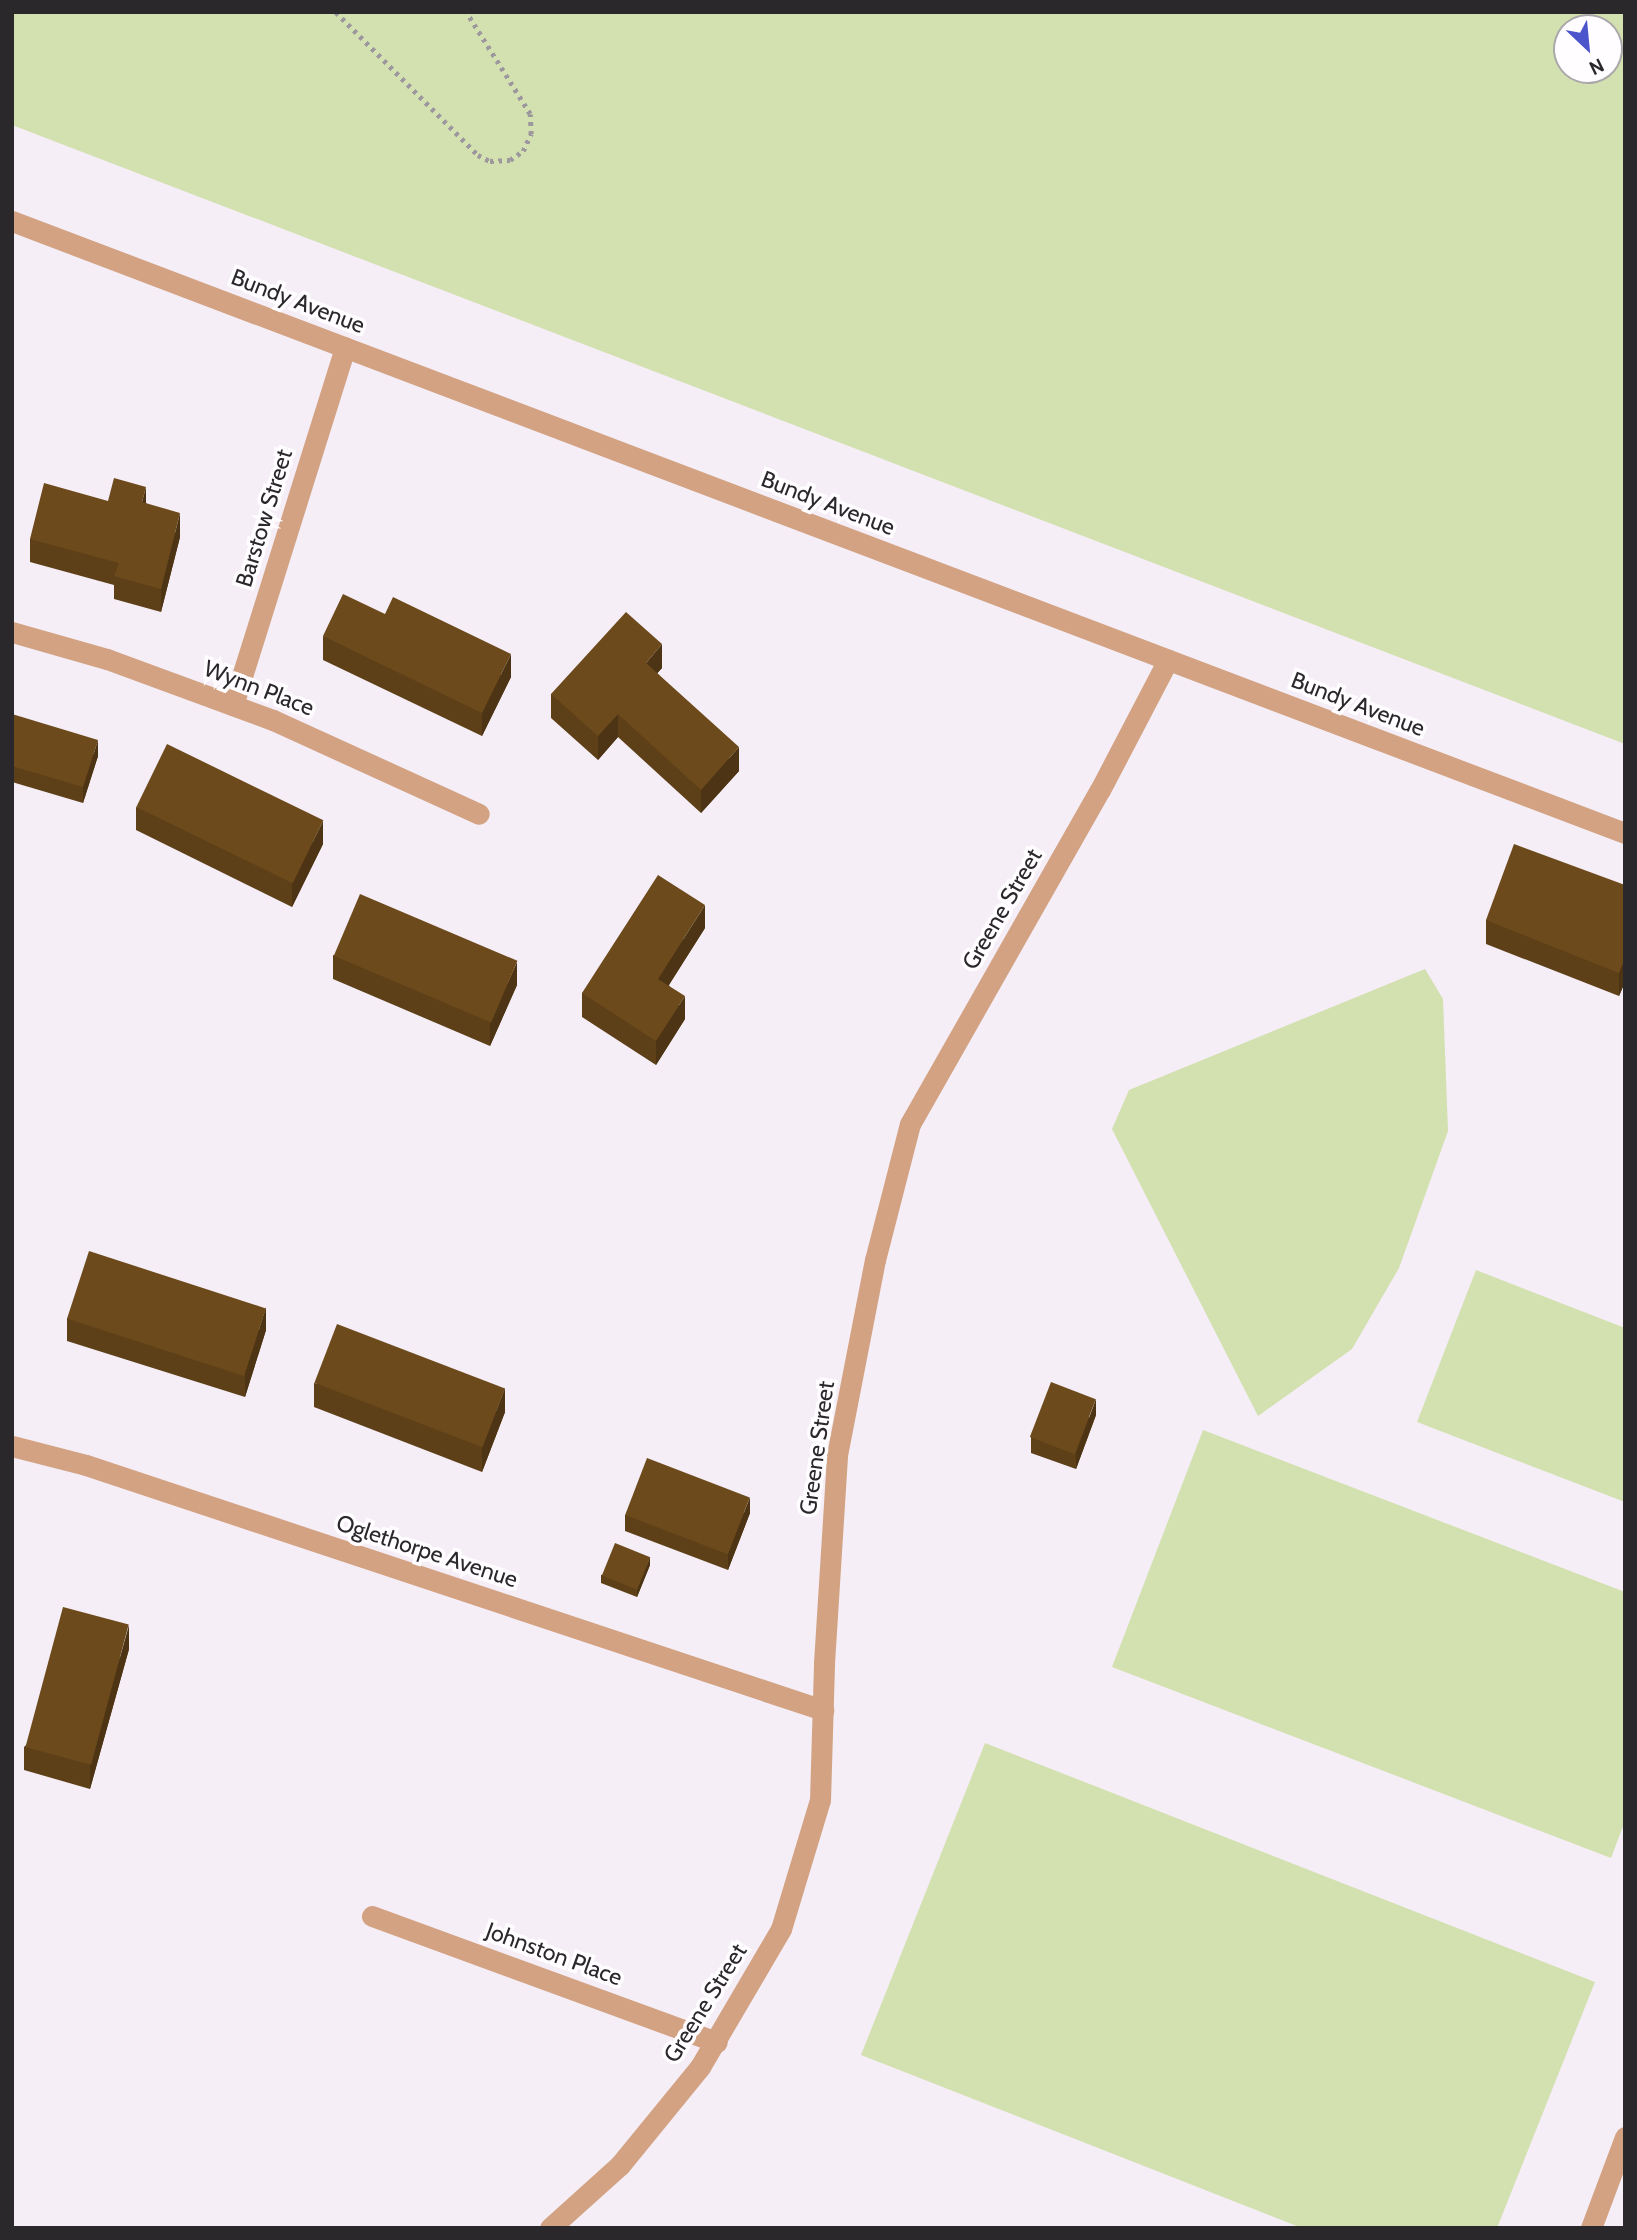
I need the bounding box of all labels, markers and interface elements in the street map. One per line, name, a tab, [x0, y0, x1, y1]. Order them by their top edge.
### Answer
north arrow	[1553, 14, 1623, 84]
text: N	[1585, 53, 1608, 80]
street label: Bundy Avenue	[227, 263, 369, 339]
street label: Barstow Street	[230, 446, 298, 590]
street label: Bundy Avenue	[757, 465, 899, 541]
street label: Wynn Place	[200, 654, 318, 722]
street label: Bundy Avenue	[1287, 666, 1429, 742]
street label: Greene Street	[956, 844, 1048, 974]
street label: Greene Street	[794, 1379, 840, 1517]
street label: Oglethorpe Avenue	[333, 1509, 521, 1593]
street label: Johnston Place	[482, 1917, 626, 1991]
street label: Greene Street	[658, 1939, 752, 2067]

